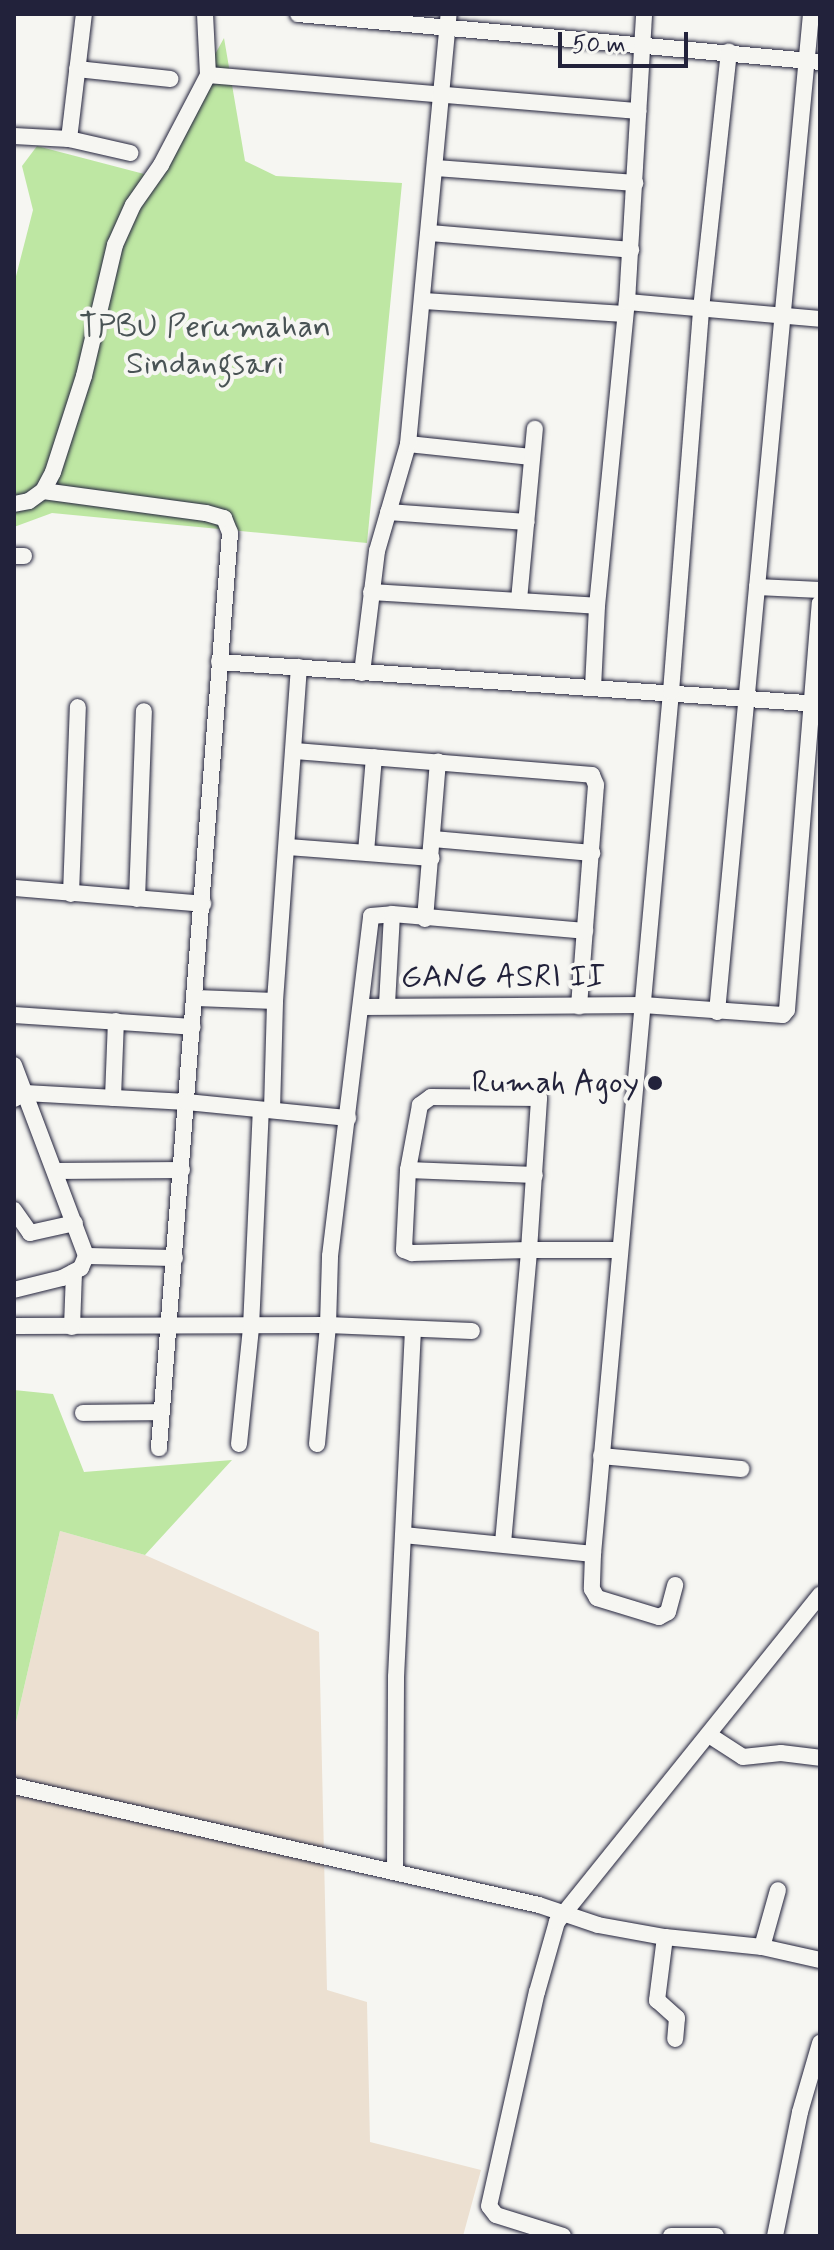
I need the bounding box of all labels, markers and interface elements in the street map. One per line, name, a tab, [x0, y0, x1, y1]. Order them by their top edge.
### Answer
scale bar	[562, 16, 692, 66]
text: 50 m	[572, 30, 626, 61]
park label: TPBU Perumahan Sindangsari	[81, 309, 329, 384]
street label: GANG ASRI II	[396, 958, 610, 996]
place label: Rumah Agoy	[472, 1064, 639, 1102]
marker: Rumah Agoy	[646, 1074, 664, 1092]

